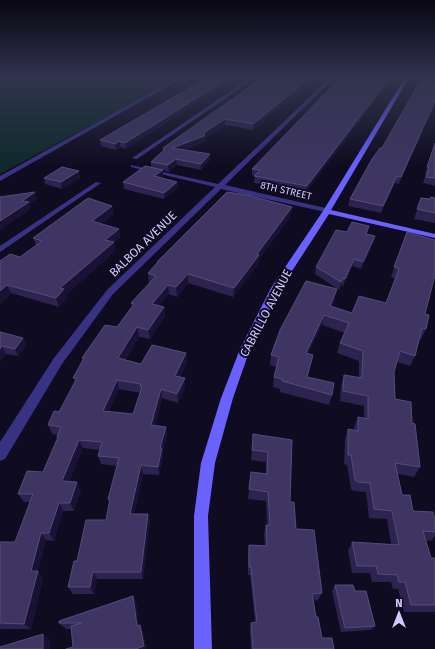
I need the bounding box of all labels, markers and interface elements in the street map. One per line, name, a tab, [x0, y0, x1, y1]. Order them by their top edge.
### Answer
street label: 8TH STREET	[259, 179, 314, 203]
street label: BALBOA AVENUE	[106, 208, 180, 280]
street label: CABRILLO AVENUE	[237, 267, 295, 359]
north arrow	[379, 593, 419, 633]
text: N	[395, 597, 403, 610]

